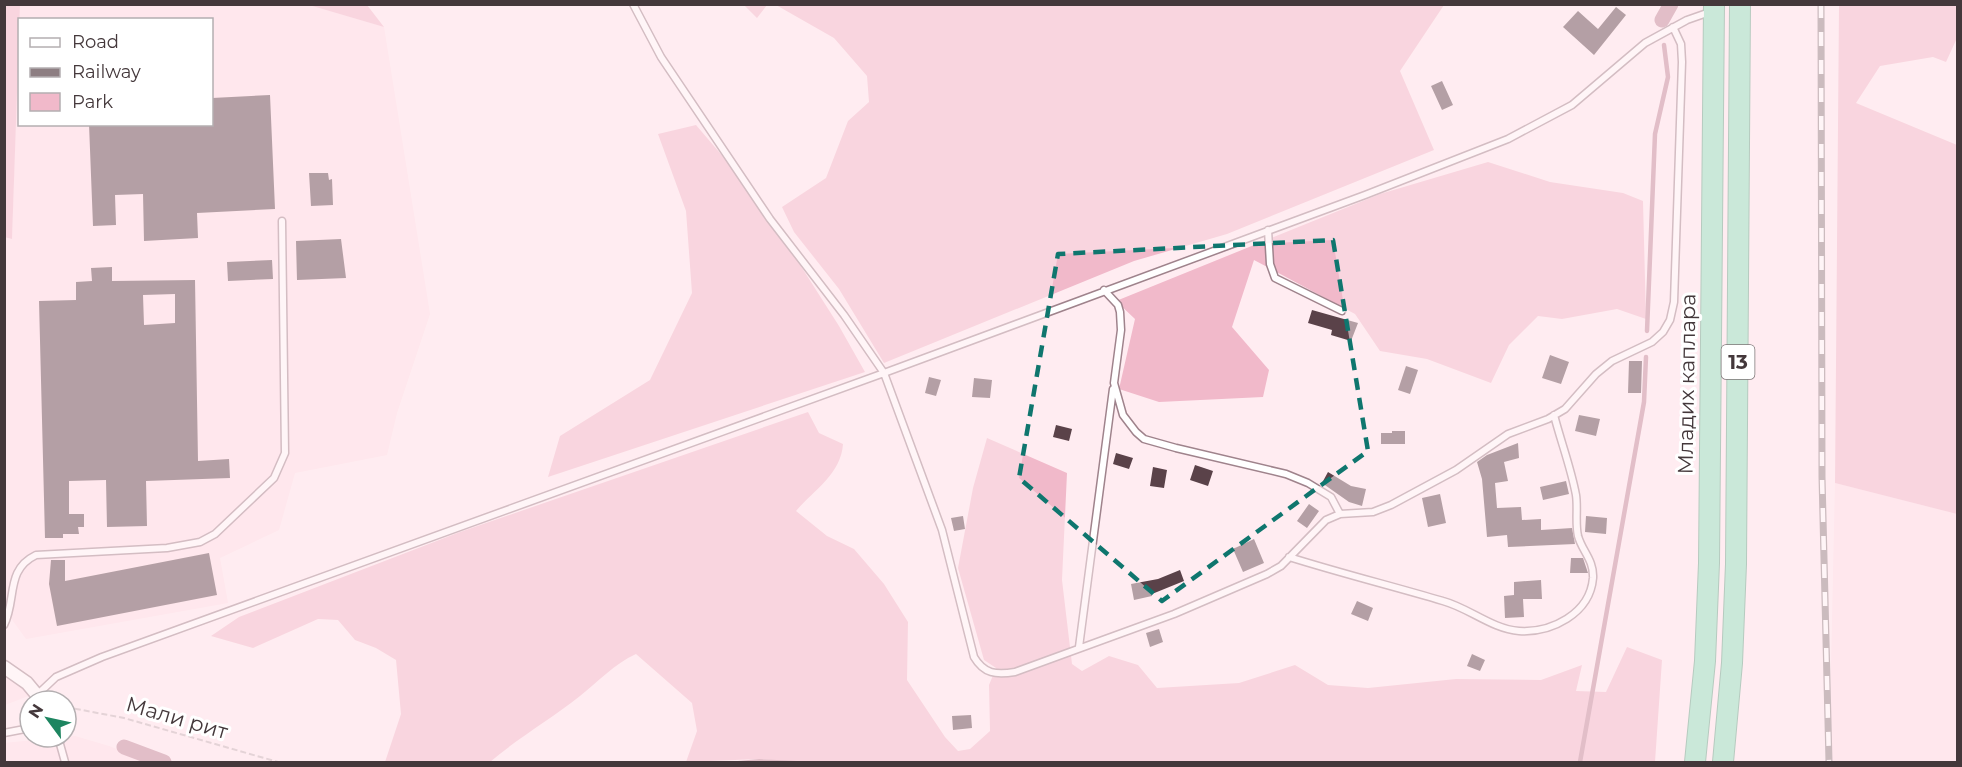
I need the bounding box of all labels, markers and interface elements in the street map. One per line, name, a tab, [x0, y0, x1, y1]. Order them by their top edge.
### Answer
legend	[18, 18, 213, 126]
text: Road	[72, 31, 119, 53]
text: Railway	[72, 61, 141, 83]
text: Park	[72, 91, 113, 113]
street label: Младих каплара	[1672, 293, 1701, 475]
road number: 13	[1722, 345, 1754, 379]
north arrow	[18, 689, 78, 749]
street label: Мали рит	[123, 691, 231, 744]
text: N	[24, 701, 47, 722]

